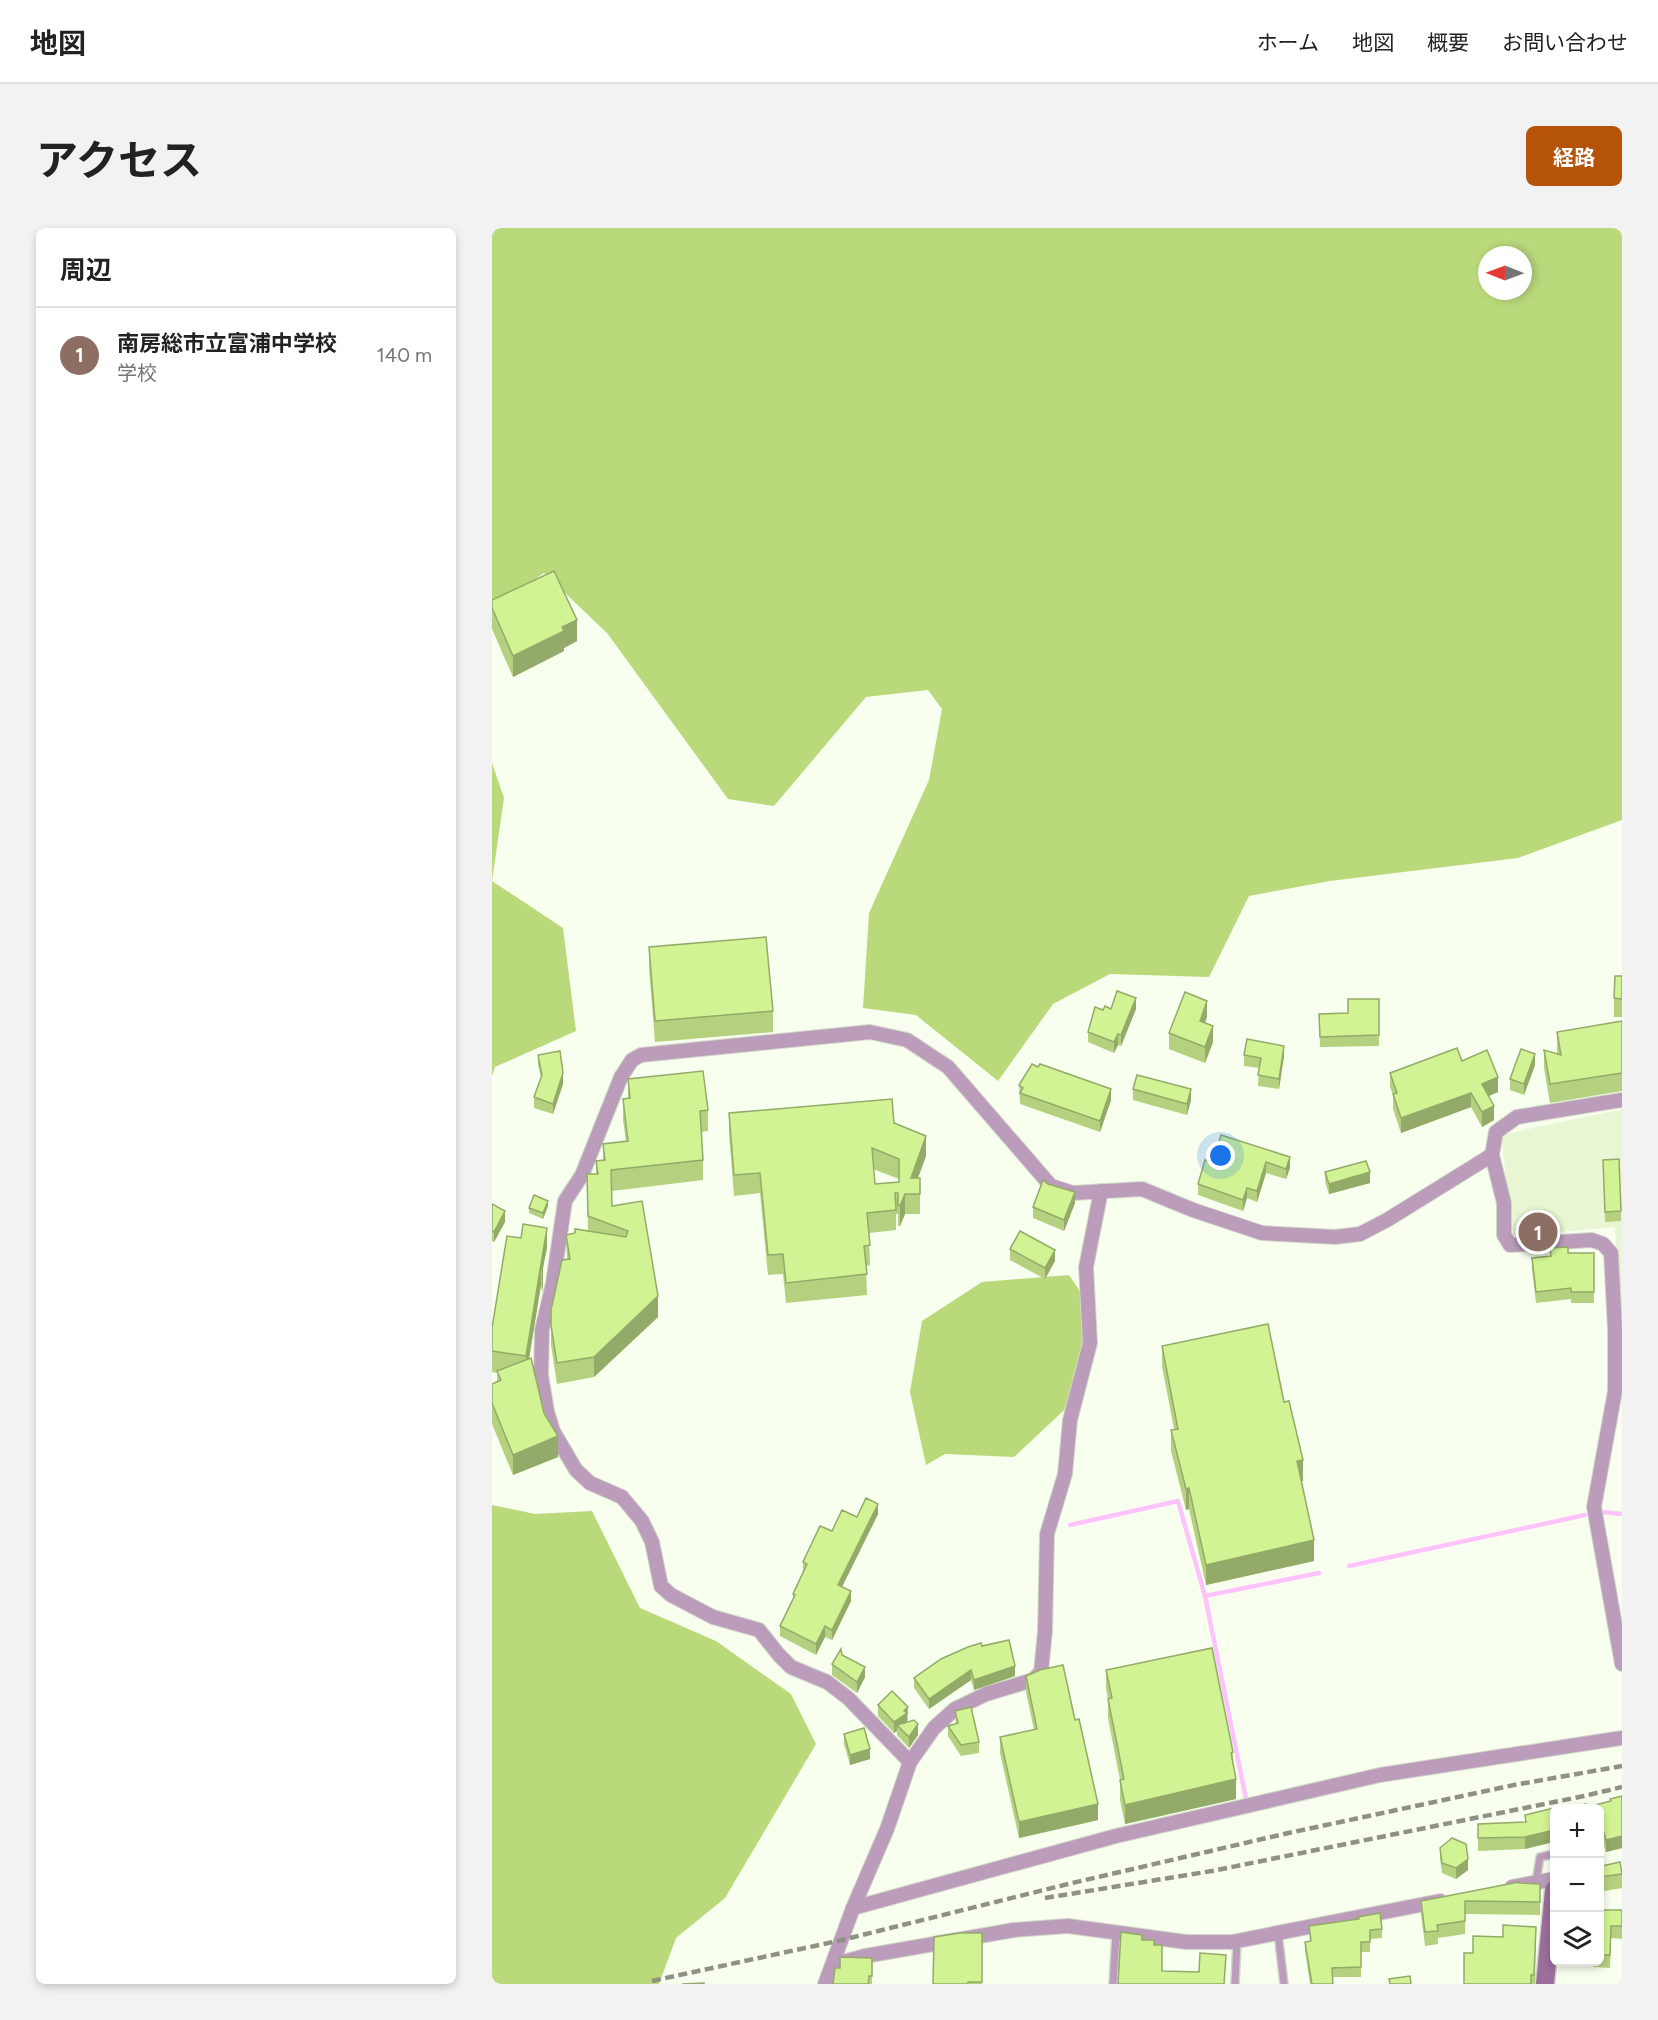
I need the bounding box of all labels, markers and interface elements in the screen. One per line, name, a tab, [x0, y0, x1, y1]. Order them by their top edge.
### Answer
text: 地図	[30, 26, 86, 60]
text: ホーム	[1257, 30, 1319, 55]
text: 地図	[1352, 30, 1394, 55]
text: 概要	[1427, 30, 1469, 55]
text: お問い合わせ	[1502, 30, 1628, 55]
button: 経路	[1526, 126, 1622, 186]
text: アクセス	[36, 135, 202, 186]
north arrow	[1478, 246, 1532, 300]
text: 周辺	[60, 254, 112, 286]
text: 南房総市立富浦中学校	[117, 330, 337, 357]
text: 1	[75, 343, 84, 367]
text: 140 m	[377, 343, 432, 367]
text: 学校	[117, 361, 157, 385]
your location	[1206, 1141, 1235, 1170]
pin: 1	[1518, 1210, 1558, 1254]
map controls	[1550, 1804, 1604, 1966]
button: +	[1550, 1804, 1604, 1858]
button: −	[1550, 1858, 1604, 1912]
button: layers	[1550, 1912, 1604, 1966]

